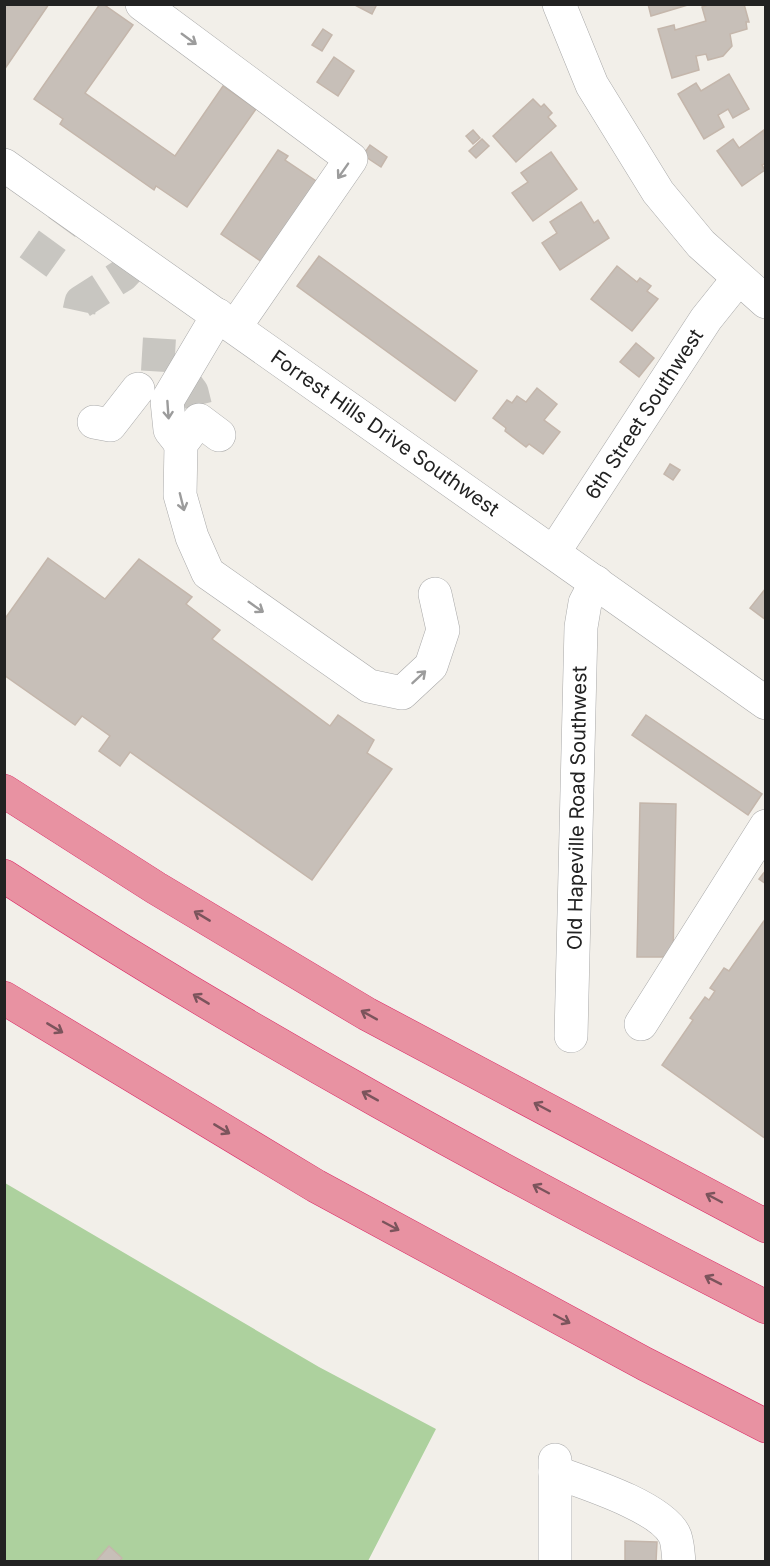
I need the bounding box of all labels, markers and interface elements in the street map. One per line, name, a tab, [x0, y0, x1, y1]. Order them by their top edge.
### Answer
one-way arrow	[180, 33, 196, 46]
one-way arrow	[337, 162, 349, 179]
street label: 6th Street Southwest	[580, 324, 708, 504]
street label: Forrest Hills Drive Southwest	[266, 345, 504, 521]
one-way arrow	[163, 400, 174, 420]
one-way arrow	[177, 492, 189, 511]
one-way arrow	[248, 601, 264, 613]
street label: Old Hapeville Road Southwest	[563, 665, 591, 950]
one-way arrow	[412, 670, 427, 684]
one-way arrow	[194, 909, 211, 921]
one-way arrow	[193, 992, 210, 1004]
one-way arrow	[361, 1009, 378, 1021]
one-way arrow	[46, 1023, 63, 1035]
one-way arrow	[362, 1090, 379, 1102]
one-way arrow	[533, 1101, 551, 1112]
one-way arrow	[213, 1124, 230, 1136]
one-way arrow	[533, 1183, 550, 1195]
one-way arrow	[706, 1192, 723, 1204]
one-way arrow	[381, 1221, 399, 1232]
one-way arrow	[705, 1274, 723, 1285]
one-way arrow	[553, 1313, 570, 1325]

